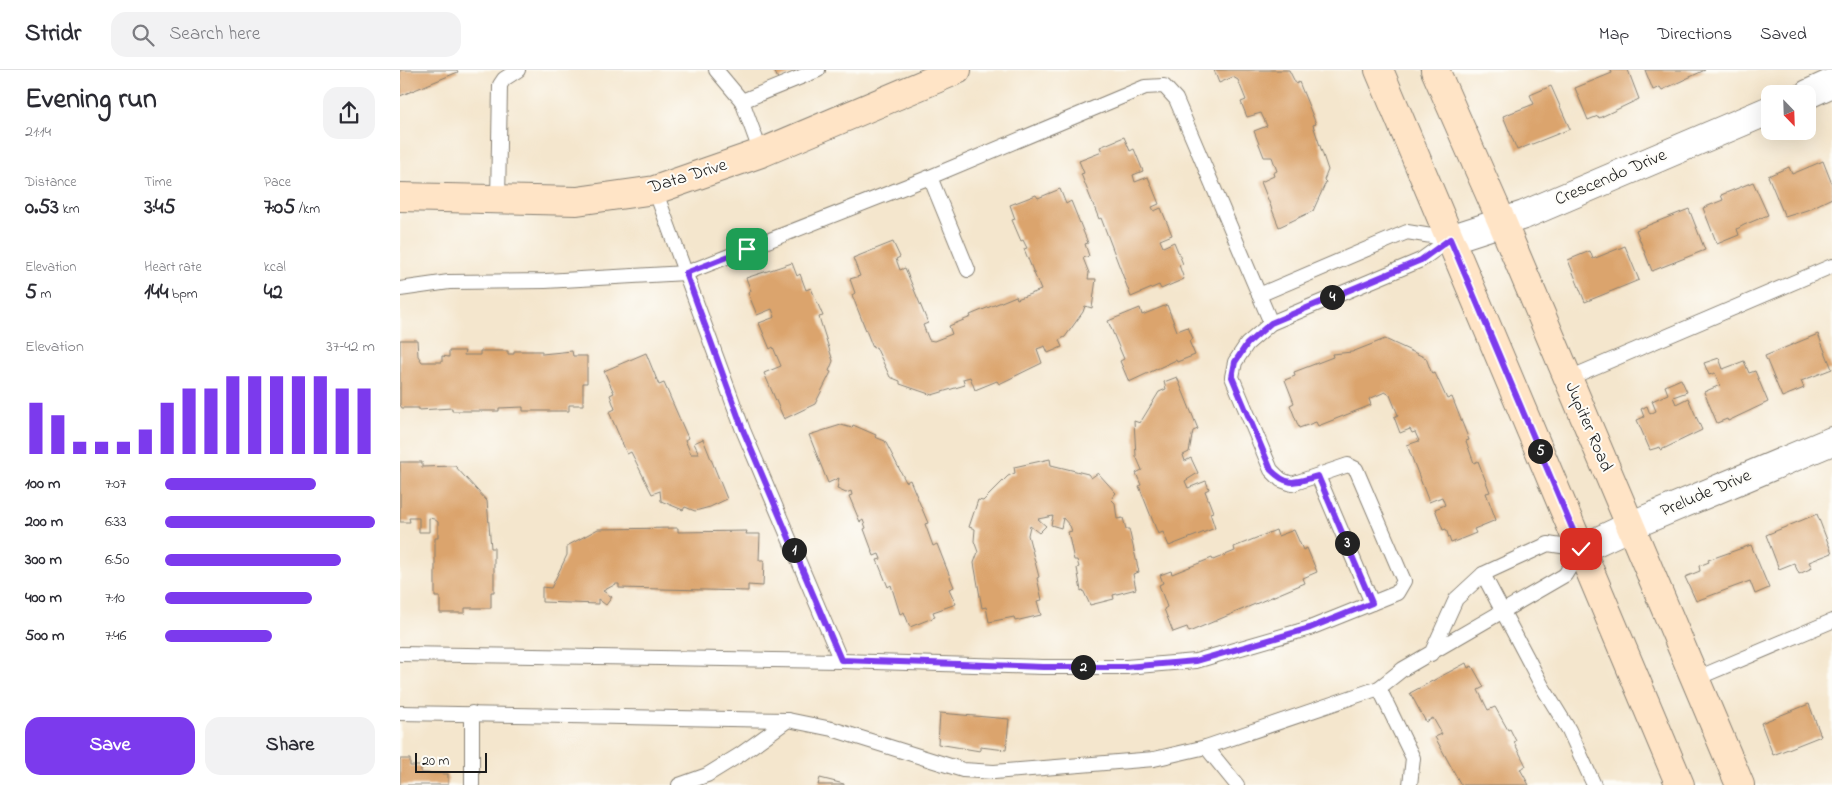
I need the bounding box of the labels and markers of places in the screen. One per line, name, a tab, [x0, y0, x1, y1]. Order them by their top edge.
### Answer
pin	[726, 228, 768, 270]
pin: 4	[1320, 284, 1344, 310]
pin: 5	[1528, 438, 1552, 464]
pin	[1560, 528, 1602, 570]
pin: 3	[1334, 530, 1360, 556]
pin: 1	[782, 538, 806, 562]
pin: 2	[1070, 654, 1096, 680]

